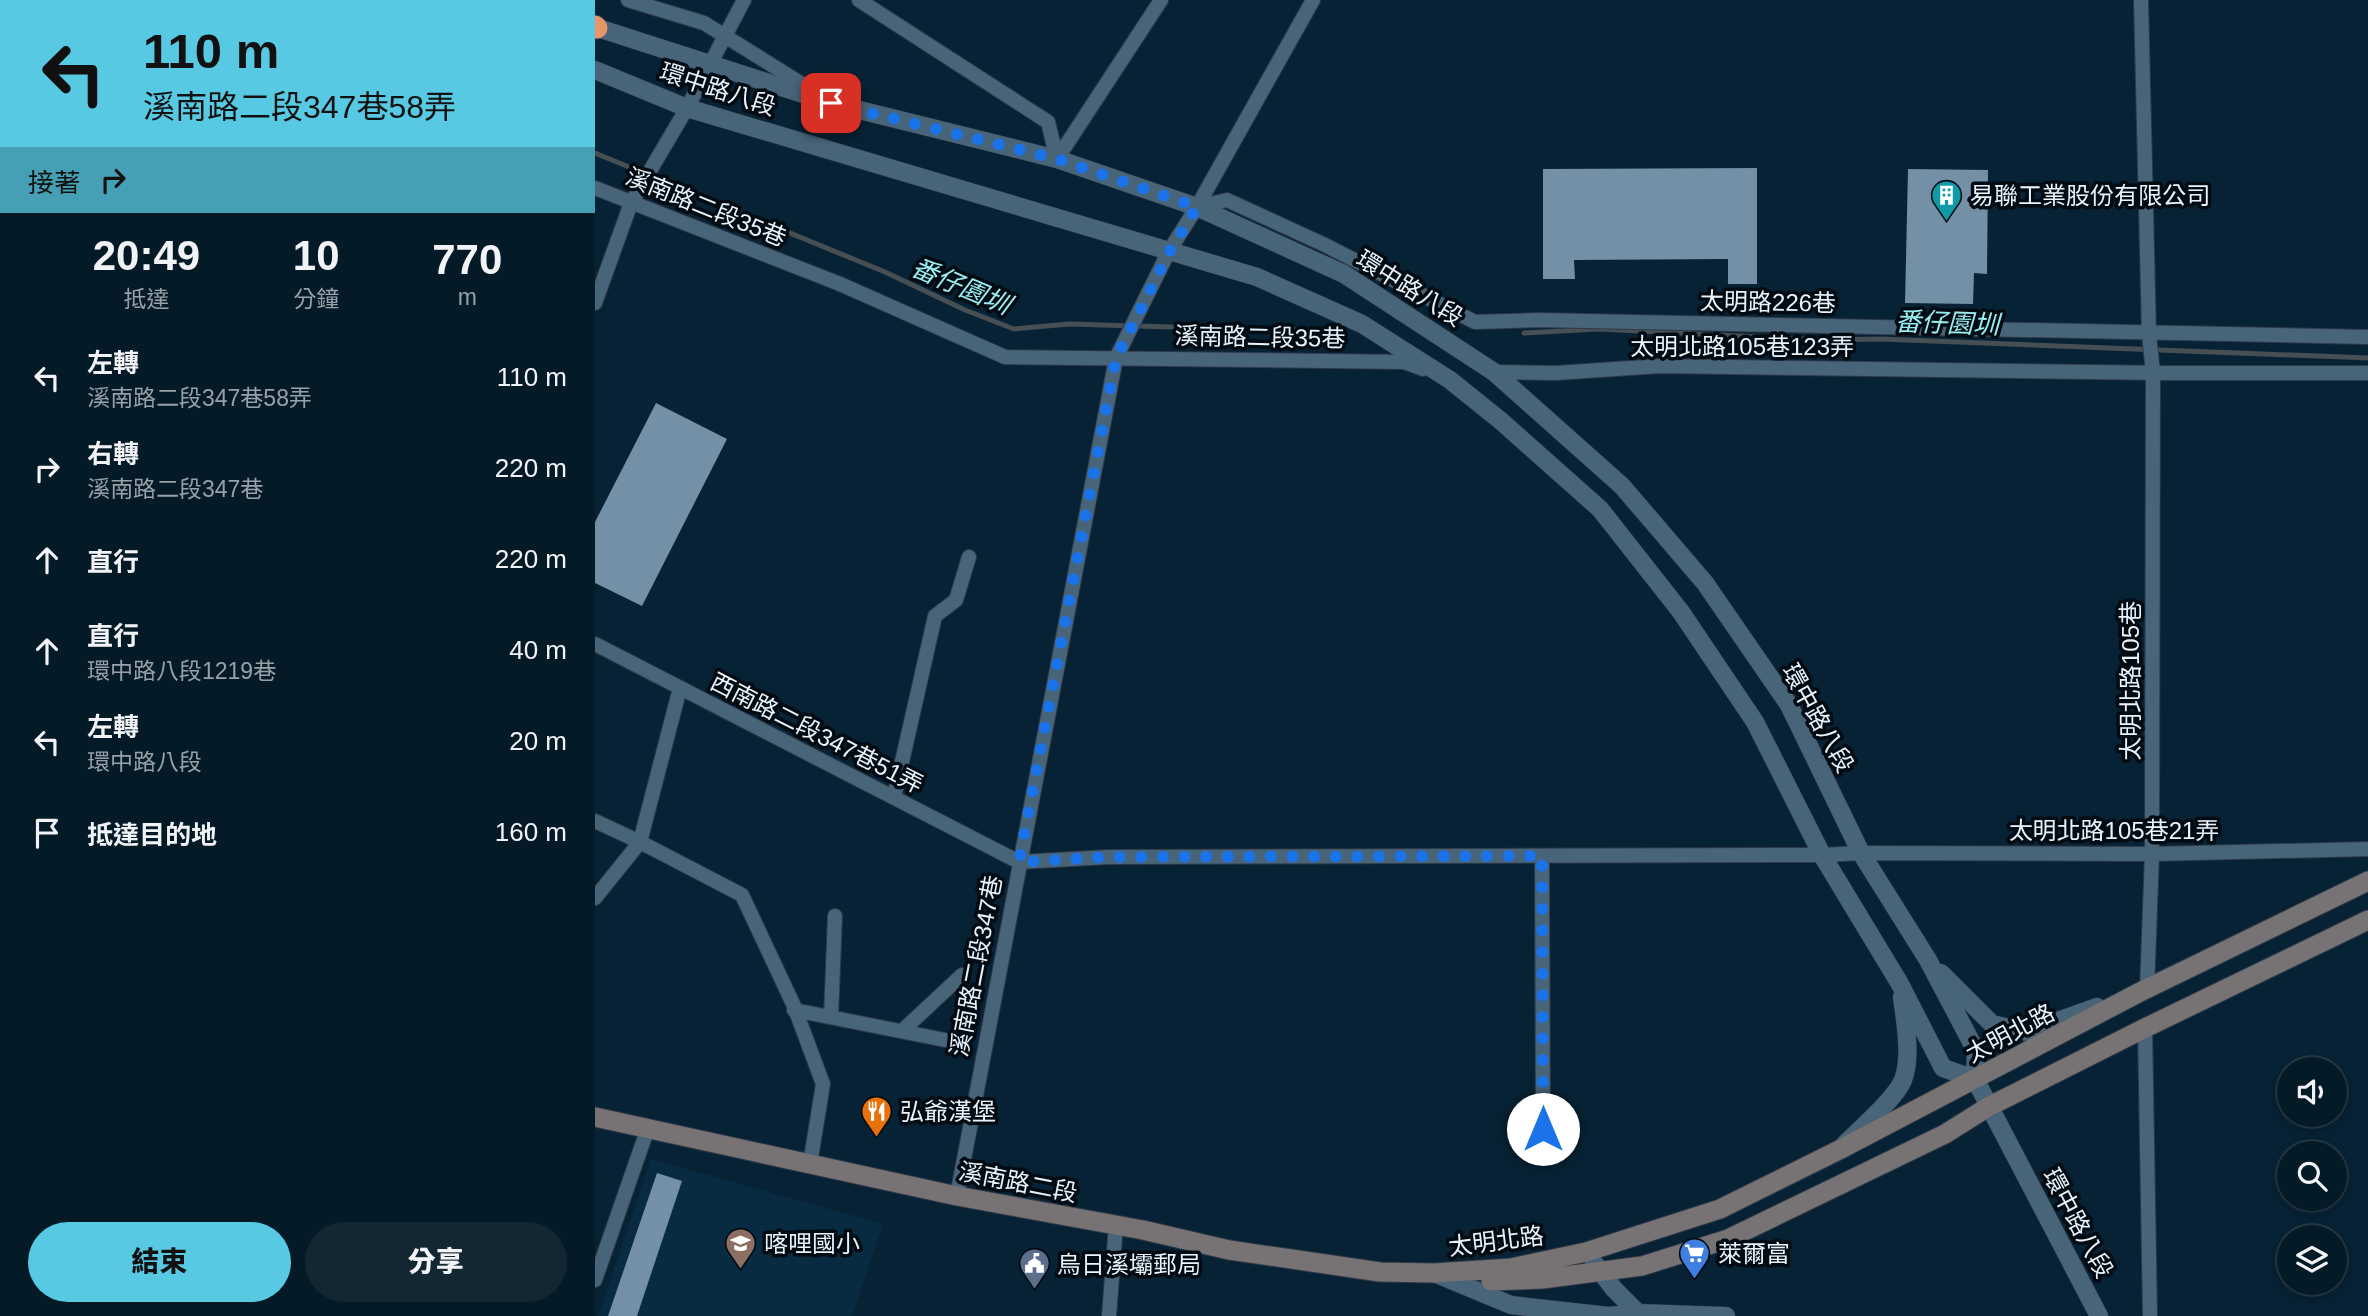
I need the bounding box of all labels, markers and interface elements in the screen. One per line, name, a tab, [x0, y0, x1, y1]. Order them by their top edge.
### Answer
text: 110 m	[143, 24, 279, 78]
icon: left	[28, 28, 119, 119]
street label: 環中路八段	[657, 58, 779, 120]
pin	[801, 73, 861, 133]
icon: arrive	[812, 84, 850, 122]
text: 溪南路二段347巷58弄	[143, 89, 456, 125]
icon: right	[94, 161, 132, 199]
street label: 溪南路二段35巷	[622, 163, 790, 251]
text: 接著	[28, 168, 80, 198]
building icon: 易聯工業股份有限公司	[1930, 178, 1964, 222]
place label: 易聯工業股份有限公司	[1970, 182, 2210, 209]
text: 20:49	[93, 232, 200, 279]
text: 10	[293, 232, 340, 279]
text: 770	[432, 236, 502, 283]
street label: 環中路八段	[1352, 245, 1468, 331]
water label: 番仔園圳	[907, 252, 1018, 322]
text: m	[458, 284, 477, 310]
text: 抵達	[123, 286, 169, 312]
text: 分鐘	[293, 286, 339, 312]
street label: 太明路226巷	[1700, 287, 1836, 317]
water label: 番仔園圳	[1895, 306, 2003, 340]
street label: 溪南路二段35巷	[1174, 322, 1346, 352]
street label: 太明北路105巷123弄	[1630, 333, 1854, 360]
text: 左轉	[87, 348, 139, 378]
icon: left	[28, 359, 66, 397]
text: 110 m	[497, 362, 567, 392]
text: 溪南路二段347巷58弄	[87, 385, 312, 411]
text: 右轉	[87, 439, 139, 469]
icon: right	[28, 450, 66, 488]
text: 220 m	[495, 453, 567, 483]
text: 溪南路二段347巷	[87, 476, 263, 502]
icon: ahead	[28, 541, 66, 579]
text: 220 m	[495, 544, 567, 574]
text: 直行	[87, 547, 139, 577]
street label: 太明北路105巷	[2117, 601, 2144, 761]
text: 直行	[87, 621, 139, 651]
icon: ahead	[28, 632, 66, 670]
text: 40 m	[509, 635, 567, 665]
text: 環中路八段1219巷	[87, 658, 276, 684]
street label: 環中路八段	[1777, 659, 1859, 777]
street label: 西南路二段347巷51弄	[706, 668, 928, 798]
text: 左轉	[87, 712, 139, 742]
icon: left	[28, 723, 66, 761]
text: 20 m	[509, 726, 567, 756]
text: 環中路八段	[87, 749, 202, 775]
icon: arrive	[28, 814, 66, 852]
text: 160 m	[495, 817, 567, 847]
street label: 太明北路105巷21弄	[2009, 817, 2219, 844]
text: 抵達目的地	[87, 820, 217, 850]
street label: 溪南路二段347巷	[945, 873, 1007, 1059]
street label: 太明北路	[1961, 999, 2059, 1067]
map controls	[2277, 1057, 2347, 1295]
button: sound	[2277, 1057, 2347, 1127]
position arrow	[1506, 1092, 1580, 1166]
restaurant icon: 弘爺漢堡	[860, 1094, 894, 1138]
place label: 弘爺漢堡	[900, 1098, 996, 1125]
button: search	[2277, 1141, 2347, 1211]
street label: 溪南路二段	[957, 1157, 1079, 1207]
street label: 環中路八段	[2038, 1164, 2118, 1282]
button: 結束	[28, 1222, 291, 1302]
button: 分享	[305, 1222, 567, 1302]
street label: 太明北路	[1447, 1222, 1545, 1260]
button: layers	[2277, 1225, 2347, 1295]
school or university icon: 喀哩國小	[724, 1226, 758, 1270]
place label: 喀哩國小	[764, 1230, 860, 1257]
supermarket icon: 萊爾富	[1678, 1236, 1712, 1280]
place label: 萊爾富	[1718, 1240, 1790, 1267]
public building icon: 烏日溪壩郵局	[1017, 1247, 1051, 1291]
place label: 烏日溪壩郵局	[1057, 1251, 1201, 1278]

